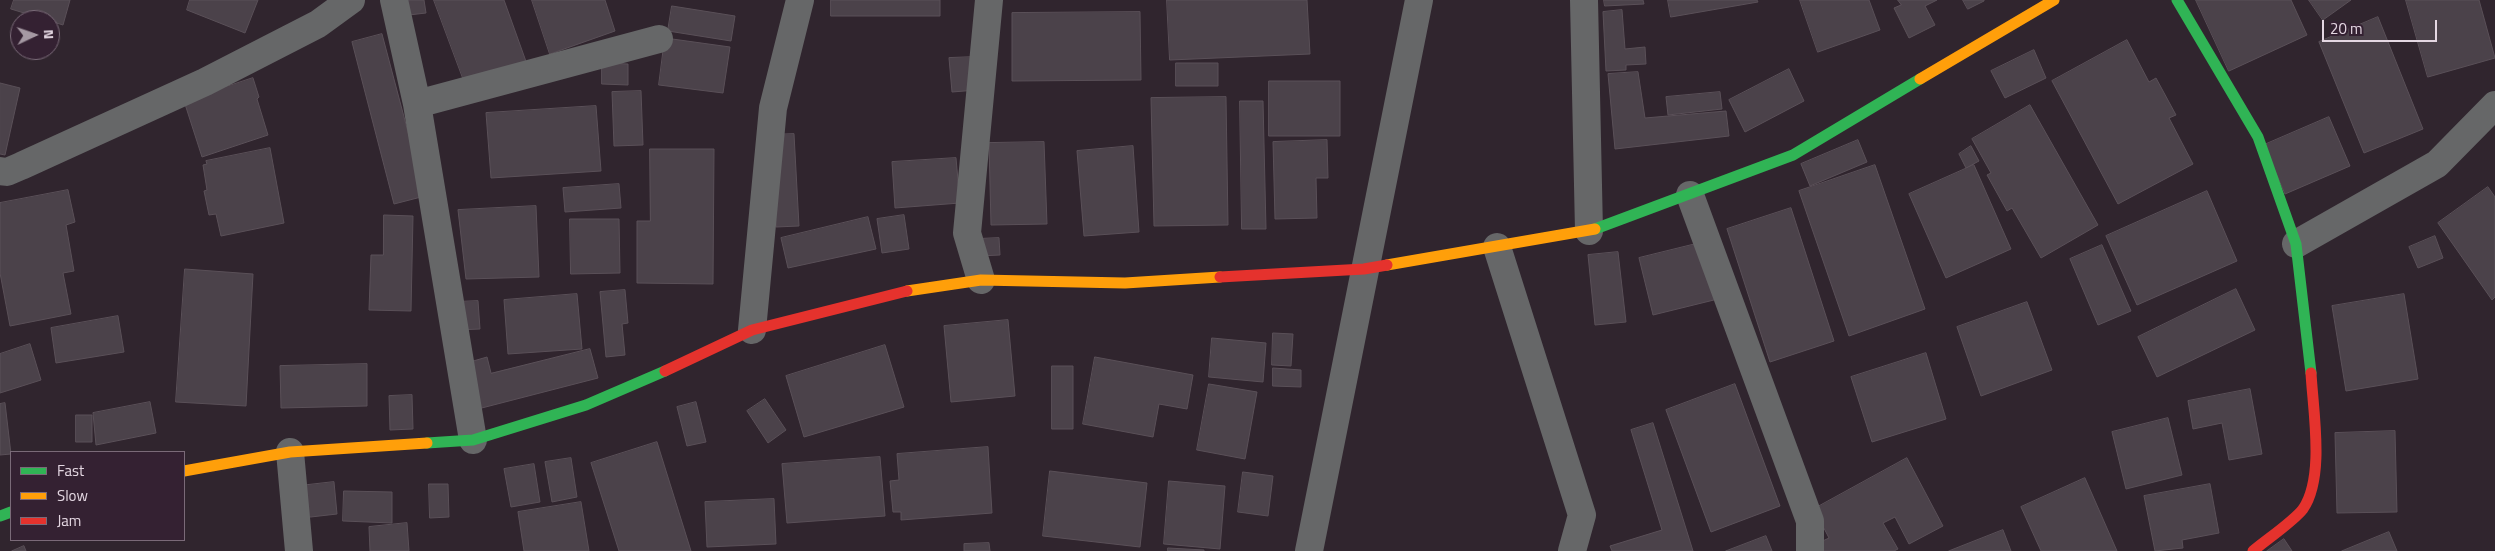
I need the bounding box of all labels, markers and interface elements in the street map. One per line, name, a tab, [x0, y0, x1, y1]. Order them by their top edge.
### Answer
north arrow	[10, 10, 60, 60]
scale bar	[2325, 10, 2440, 42]
text: 20 m	[2330, 17, 2363, 40]
text: N	[39, 29, 60, 40]
legend	[10, 451, 185, 541]
text: Fast	[57, 459, 84, 482]
text: Slow	[57, 484, 88, 507]
text: Jam	[57, 509, 81, 532]

